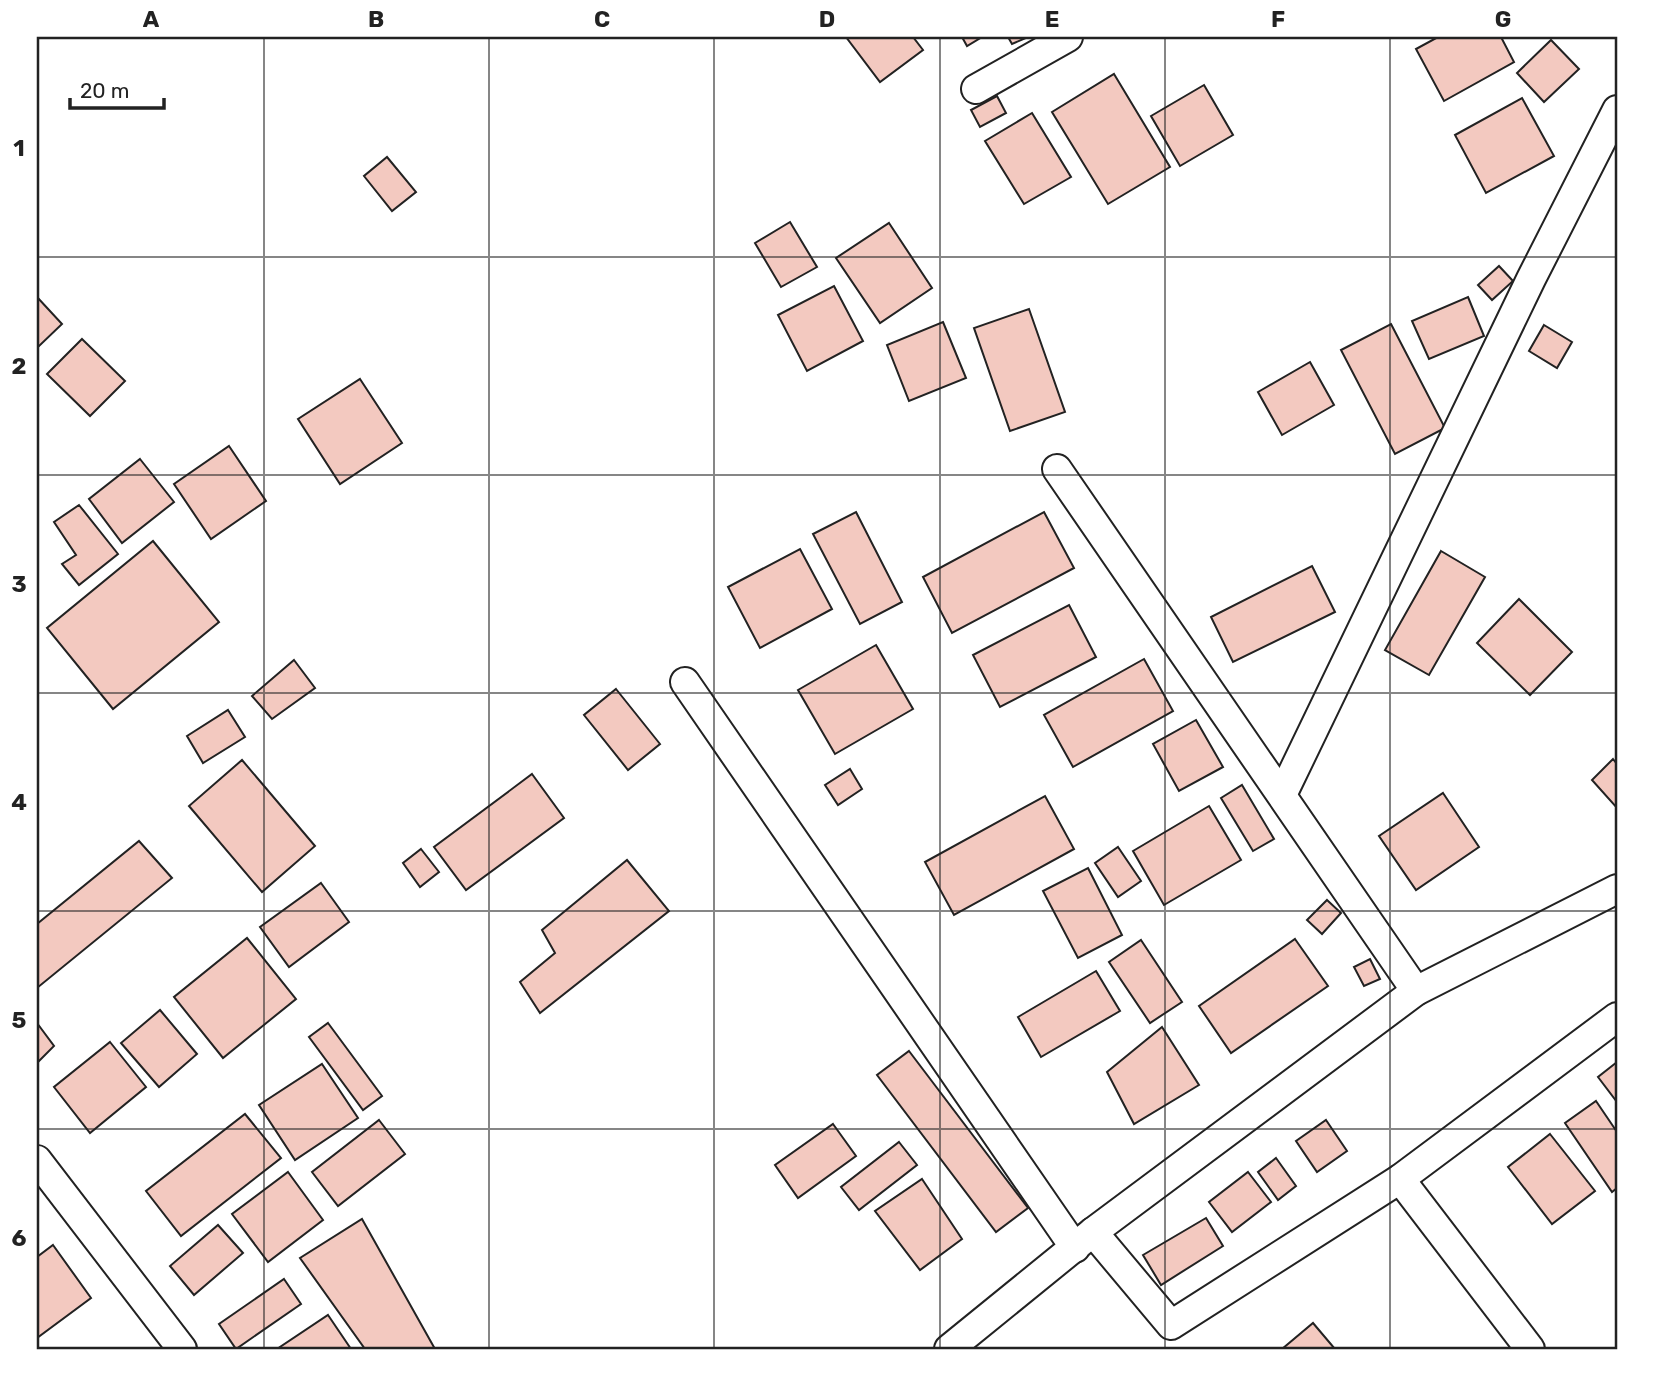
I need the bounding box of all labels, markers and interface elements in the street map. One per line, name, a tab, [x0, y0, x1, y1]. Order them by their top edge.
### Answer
text: A	[143, 5, 160, 33]
text: B	[368, 5, 384, 33]
text: C	[594, 5, 610, 33]
text: D	[819, 5, 835, 33]
text: E	[1045, 5, 1059, 33]
text: F	[1271, 5, 1285, 33]
text: G	[1495, 5, 1511, 33]
scale bar	[70, 66, 164, 110]
text: 20 m	[80, 78, 129, 103]
text: 1	[13, 134, 25, 162]
text: 2	[12, 352, 26, 380]
text: 3	[11, 570, 27, 598]
text: 4	[11, 788, 27, 816]
text: 5	[12, 1006, 27, 1034]
text: 6	[12, 1224, 27, 1252]

